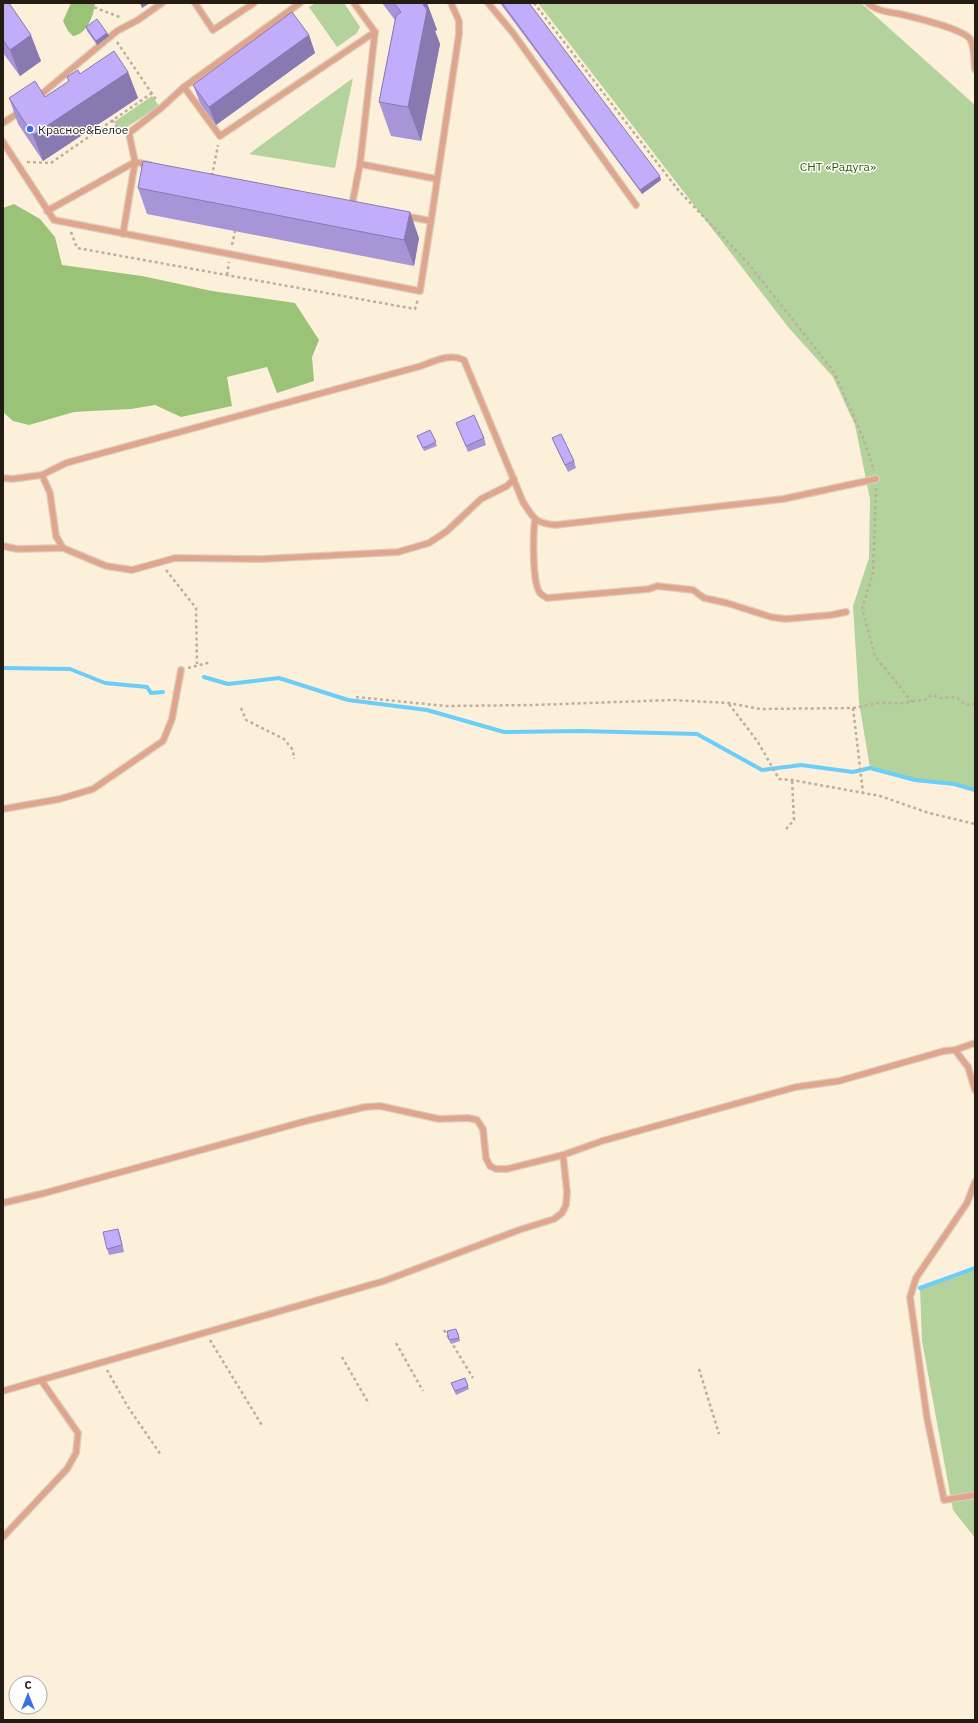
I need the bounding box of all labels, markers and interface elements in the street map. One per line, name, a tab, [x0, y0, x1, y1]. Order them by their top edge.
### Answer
place label: Красное&Белое	[38, 122, 129, 137]
marker: Красное&Белое	[25, 124, 35, 134]
park label: СНТ «Радуга»	[800, 159, 876, 174]
north arrow	[8, 1675, 48, 1715]
text: С	[24, 1678, 32, 1692]

